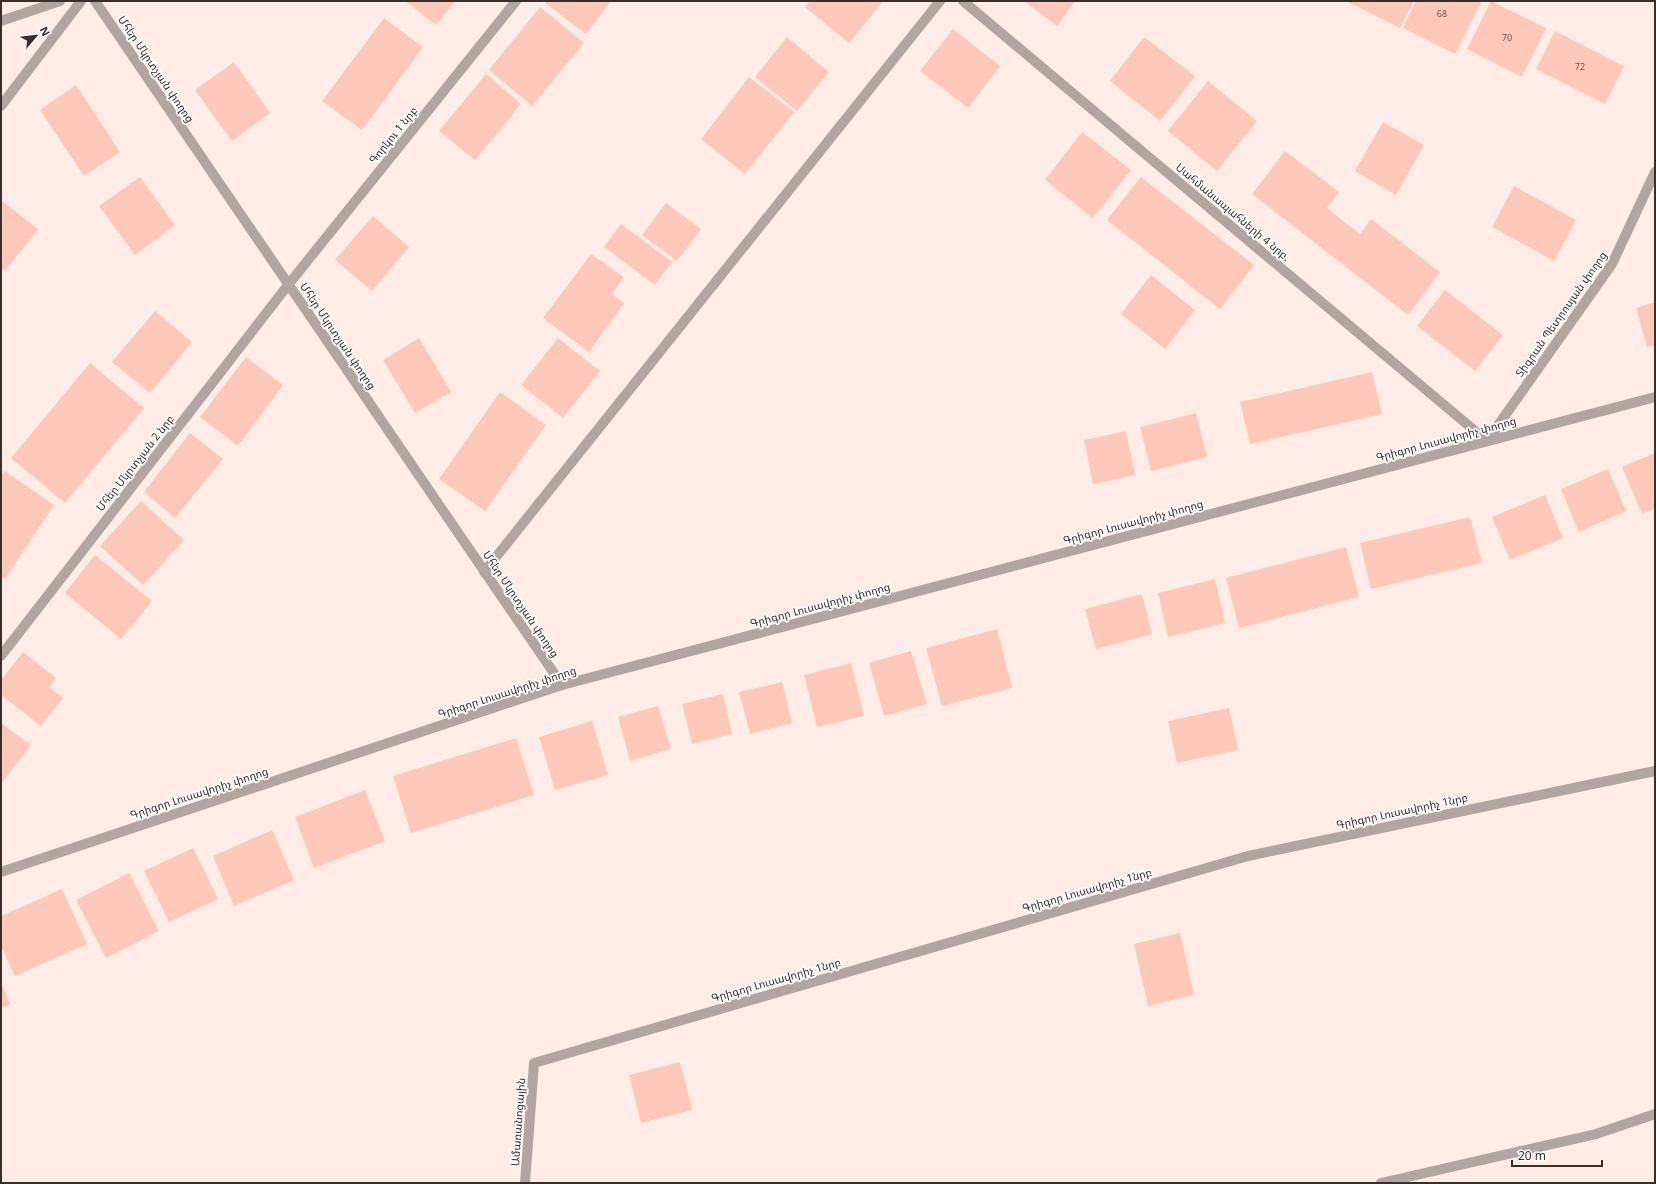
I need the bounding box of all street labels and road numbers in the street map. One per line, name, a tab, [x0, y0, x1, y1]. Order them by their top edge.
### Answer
street label: Մհեր Մկրտչյան փողոց	[115, 12, 198, 125]
street label: Գորկու 1 նրբ	[365, 103, 420, 167]
street label: Սահմանապահների 4 նրբ.	[1173, 159, 1294, 264]
street label: Տիգրան Պետրոսյան փողոց	[1511, 248, 1610, 379]
street label: Մհեր Մկրտչյան փողոց	[297, 279, 380, 392]
street label: Մհեր Մկրտչյան 2 նրբ	[92, 411, 177, 514]
street label: Գրիգոր Լուսավորիչ փողոց	[1374, 413, 1518, 464]
street label: Գրիգոր Լուսավորիչ փողոց	[1061, 496, 1205, 547]
street label: Մհեր Մկրտչյան փողոց	[480, 547, 563, 660]
street label: Գրիգոր Լուսավորիչ փողոց	[748, 579, 892, 630]
street label: Գրիգոր Լուսավորիչ փողոց	[436, 662, 578, 721]
street label: Գրիգոր Լուսավորիչ փողոց	[128, 763, 270, 822]
street label: Գրիգոր Լուսավորիչ 1նրբ	[1335, 789, 1469, 832]
street label: Գրիգոր Լուսավորիչ 1նրբ	[1020, 864, 1153, 915]
street label: Գրիգոր Լուսավորիչ 1նրբ	[709, 954, 842, 1005]
street label: Ամառանոցային	[507, 1077, 528, 1167]

